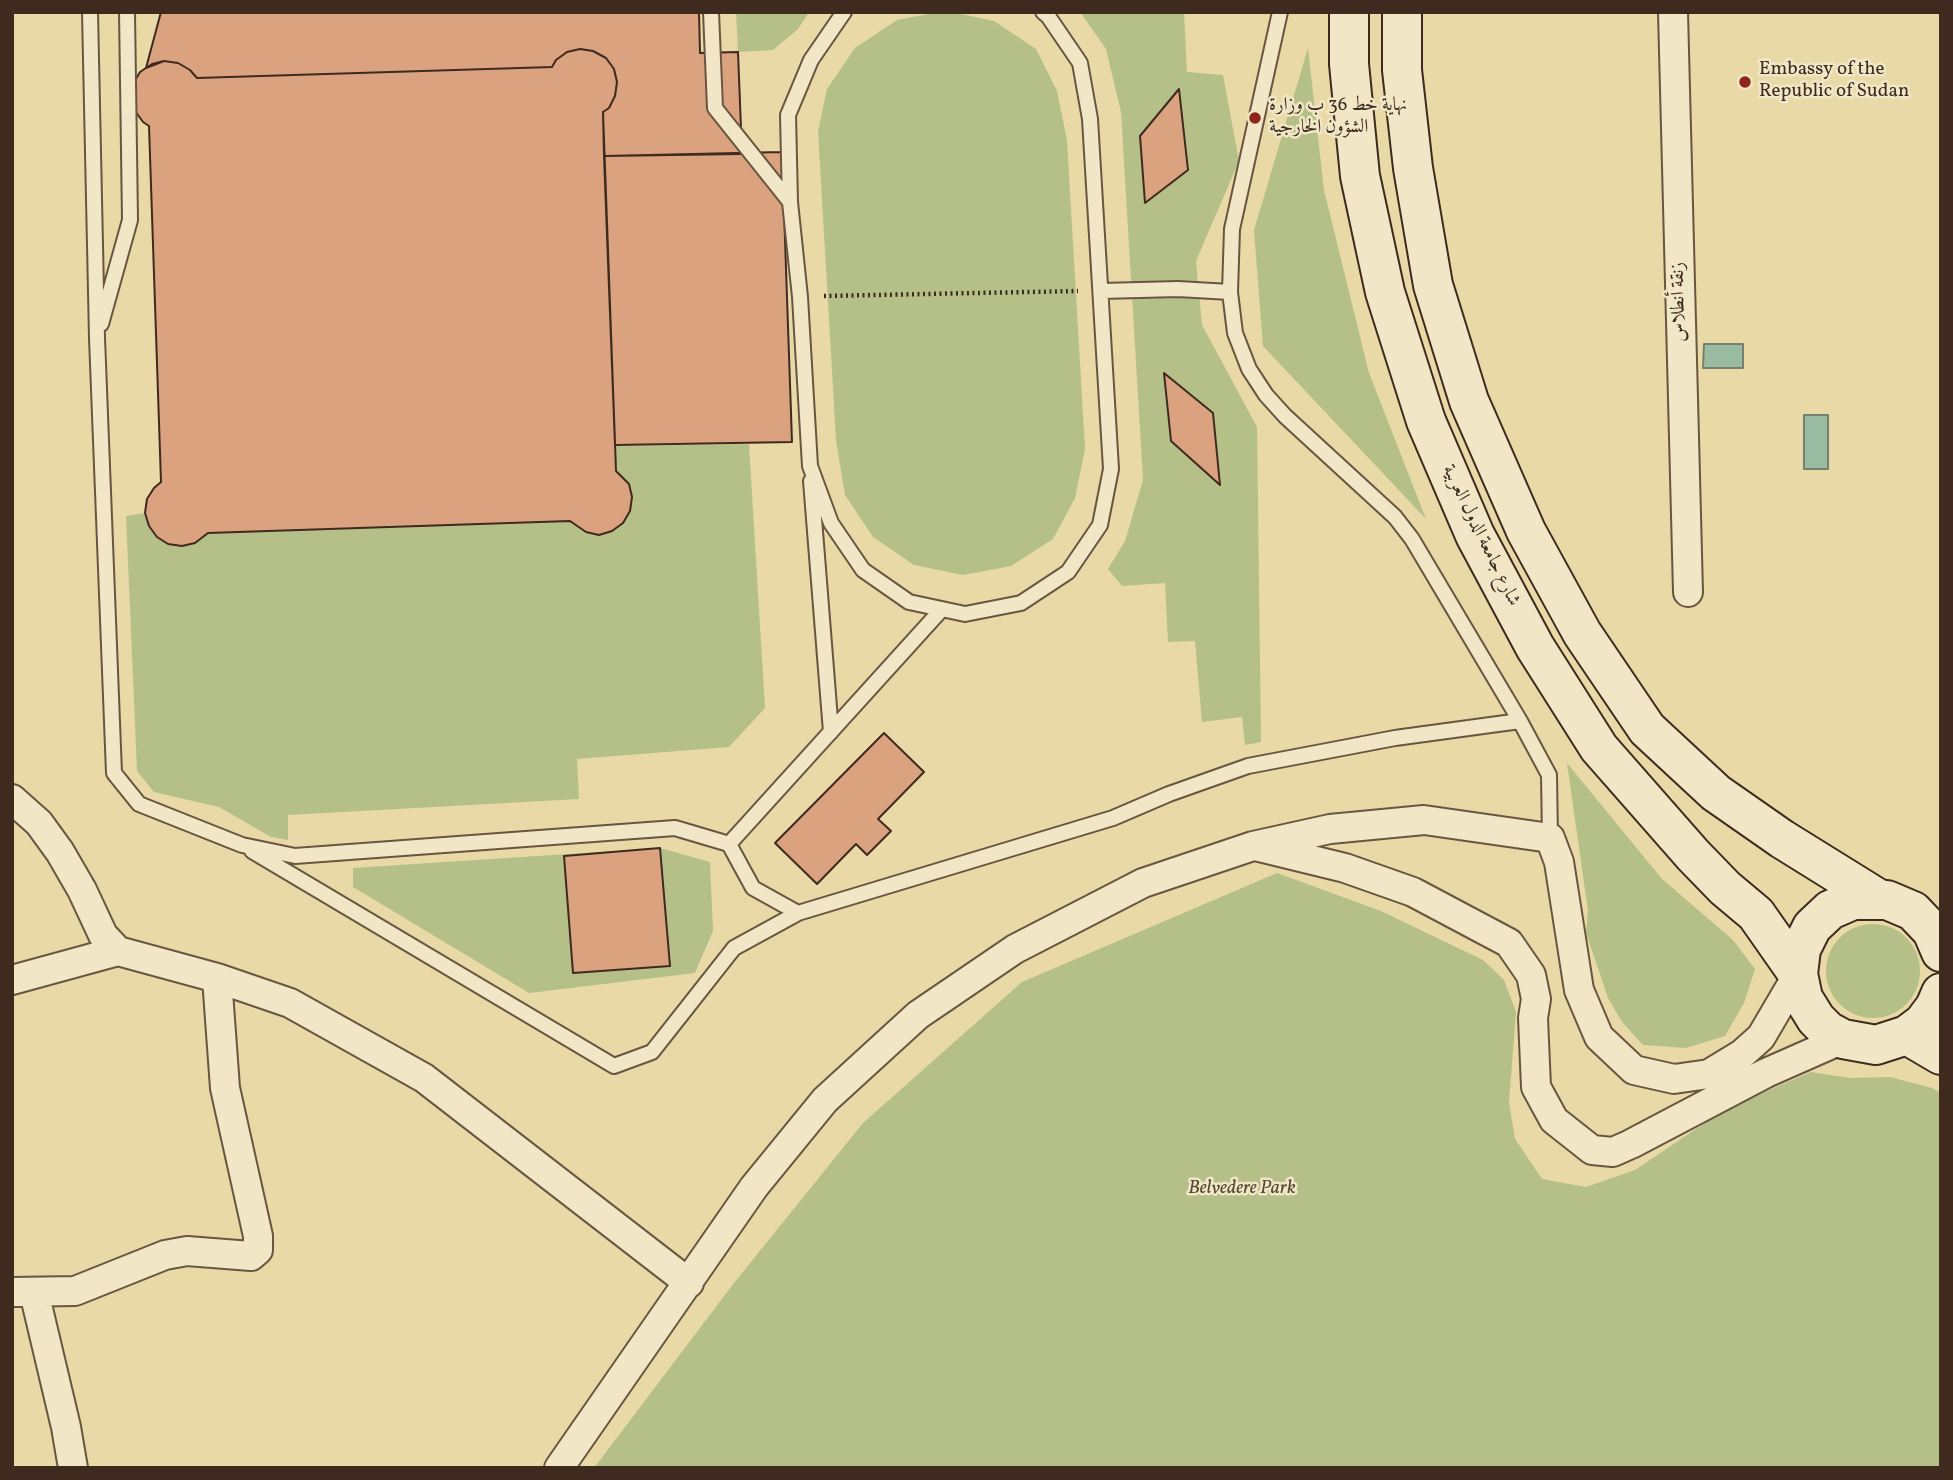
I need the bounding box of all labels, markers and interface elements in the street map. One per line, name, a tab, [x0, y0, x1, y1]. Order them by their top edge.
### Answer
place label: Embassy of the Republic of Sudan	[1759, 60, 1909, 104]
marker: Embassy of the Republic of Sudan	[1737, 74, 1753, 90]
place label: نهاية خط 36 ب وزارة الشؤون الخارجية	[1269, 96, 1407, 140]
marker: نهاية خط 36 ب وزارة الشؤون الخارجية	[1247, 110, 1263, 126]
street label: زنقة أنطلاس	[1668, 262, 1692, 342]
street label: شارع جامعة الدول العربية	[1436, 462, 1524, 610]
park label: Belvedere Park	[1188, 1179, 1296, 1201]

